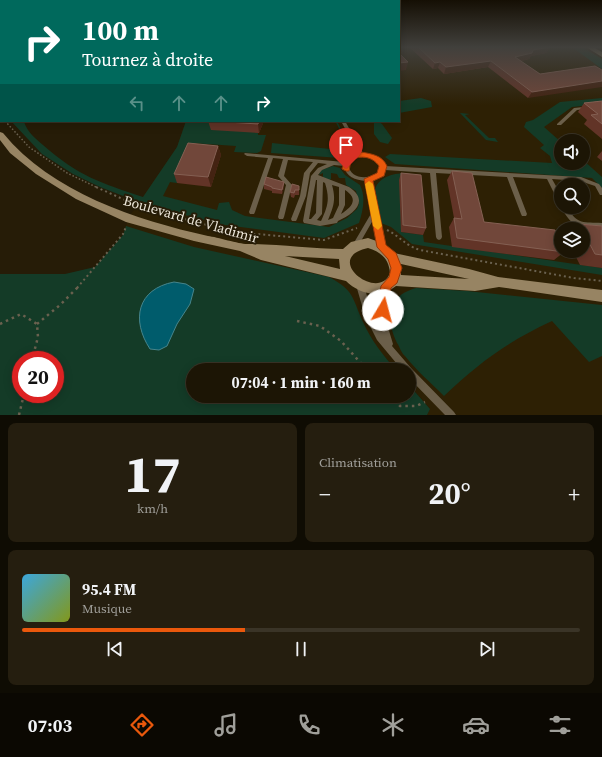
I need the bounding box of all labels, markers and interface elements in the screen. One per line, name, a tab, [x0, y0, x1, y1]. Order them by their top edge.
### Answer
text: 100 m	[82, 11, 159, 49]
icon: right	[16, 16, 68, 68]
text: Tournez à droite	[82, 47, 213, 72]
icon: left	[126, 92, 148, 114]
icon: ahead	[168, 92, 190, 114]
icon: ahead	[210, 92, 232, 114]
icon: right	[252, 92, 274, 114]
pin	[329, 128, 363, 169]
icon: arrive	[335, 134, 357, 156]
map controls	[554, 134, 590, 258]
button: sound	[554, 134, 590, 170]
button: search	[554, 178, 590, 214]
street label: Boulevard de Vladimir	[121, 190, 261, 248]
button: layers	[554, 222, 590, 258]
position arrow	[362, 289, 404, 331]
speed limit sign: 20	[12, 351, 64, 403]
text: 07:04 · 1 min · 160 m	[232, 372, 371, 393]
text: 17	[124, 438, 181, 509]
text: Climatisation	[319, 454, 397, 471]
text: 20°	[428, 473, 471, 514]
text: −	[319, 479, 331, 509]
text: +	[568, 479, 580, 509]
text: km/h	[137, 500, 168, 517]
text: 95.4 FM	[82, 579, 136, 600]
text: Musique	[82, 600, 132, 617]
icon: previous	[104, 638, 126, 660]
icon: pause	[290, 638, 312, 660]
icon: next	[476, 638, 498, 660]
icon: directions	[128, 711, 156, 739]
icon: music	[212, 711, 240, 739]
icon: phone	[295, 711, 323, 739]
icon: climate	[379, 711, 407, 739]
icon: car	[462, 711, 490, 739]
icon: filters	[546, 711, 574, 739]
text: 07:03	[28, 713, 72, 738]

